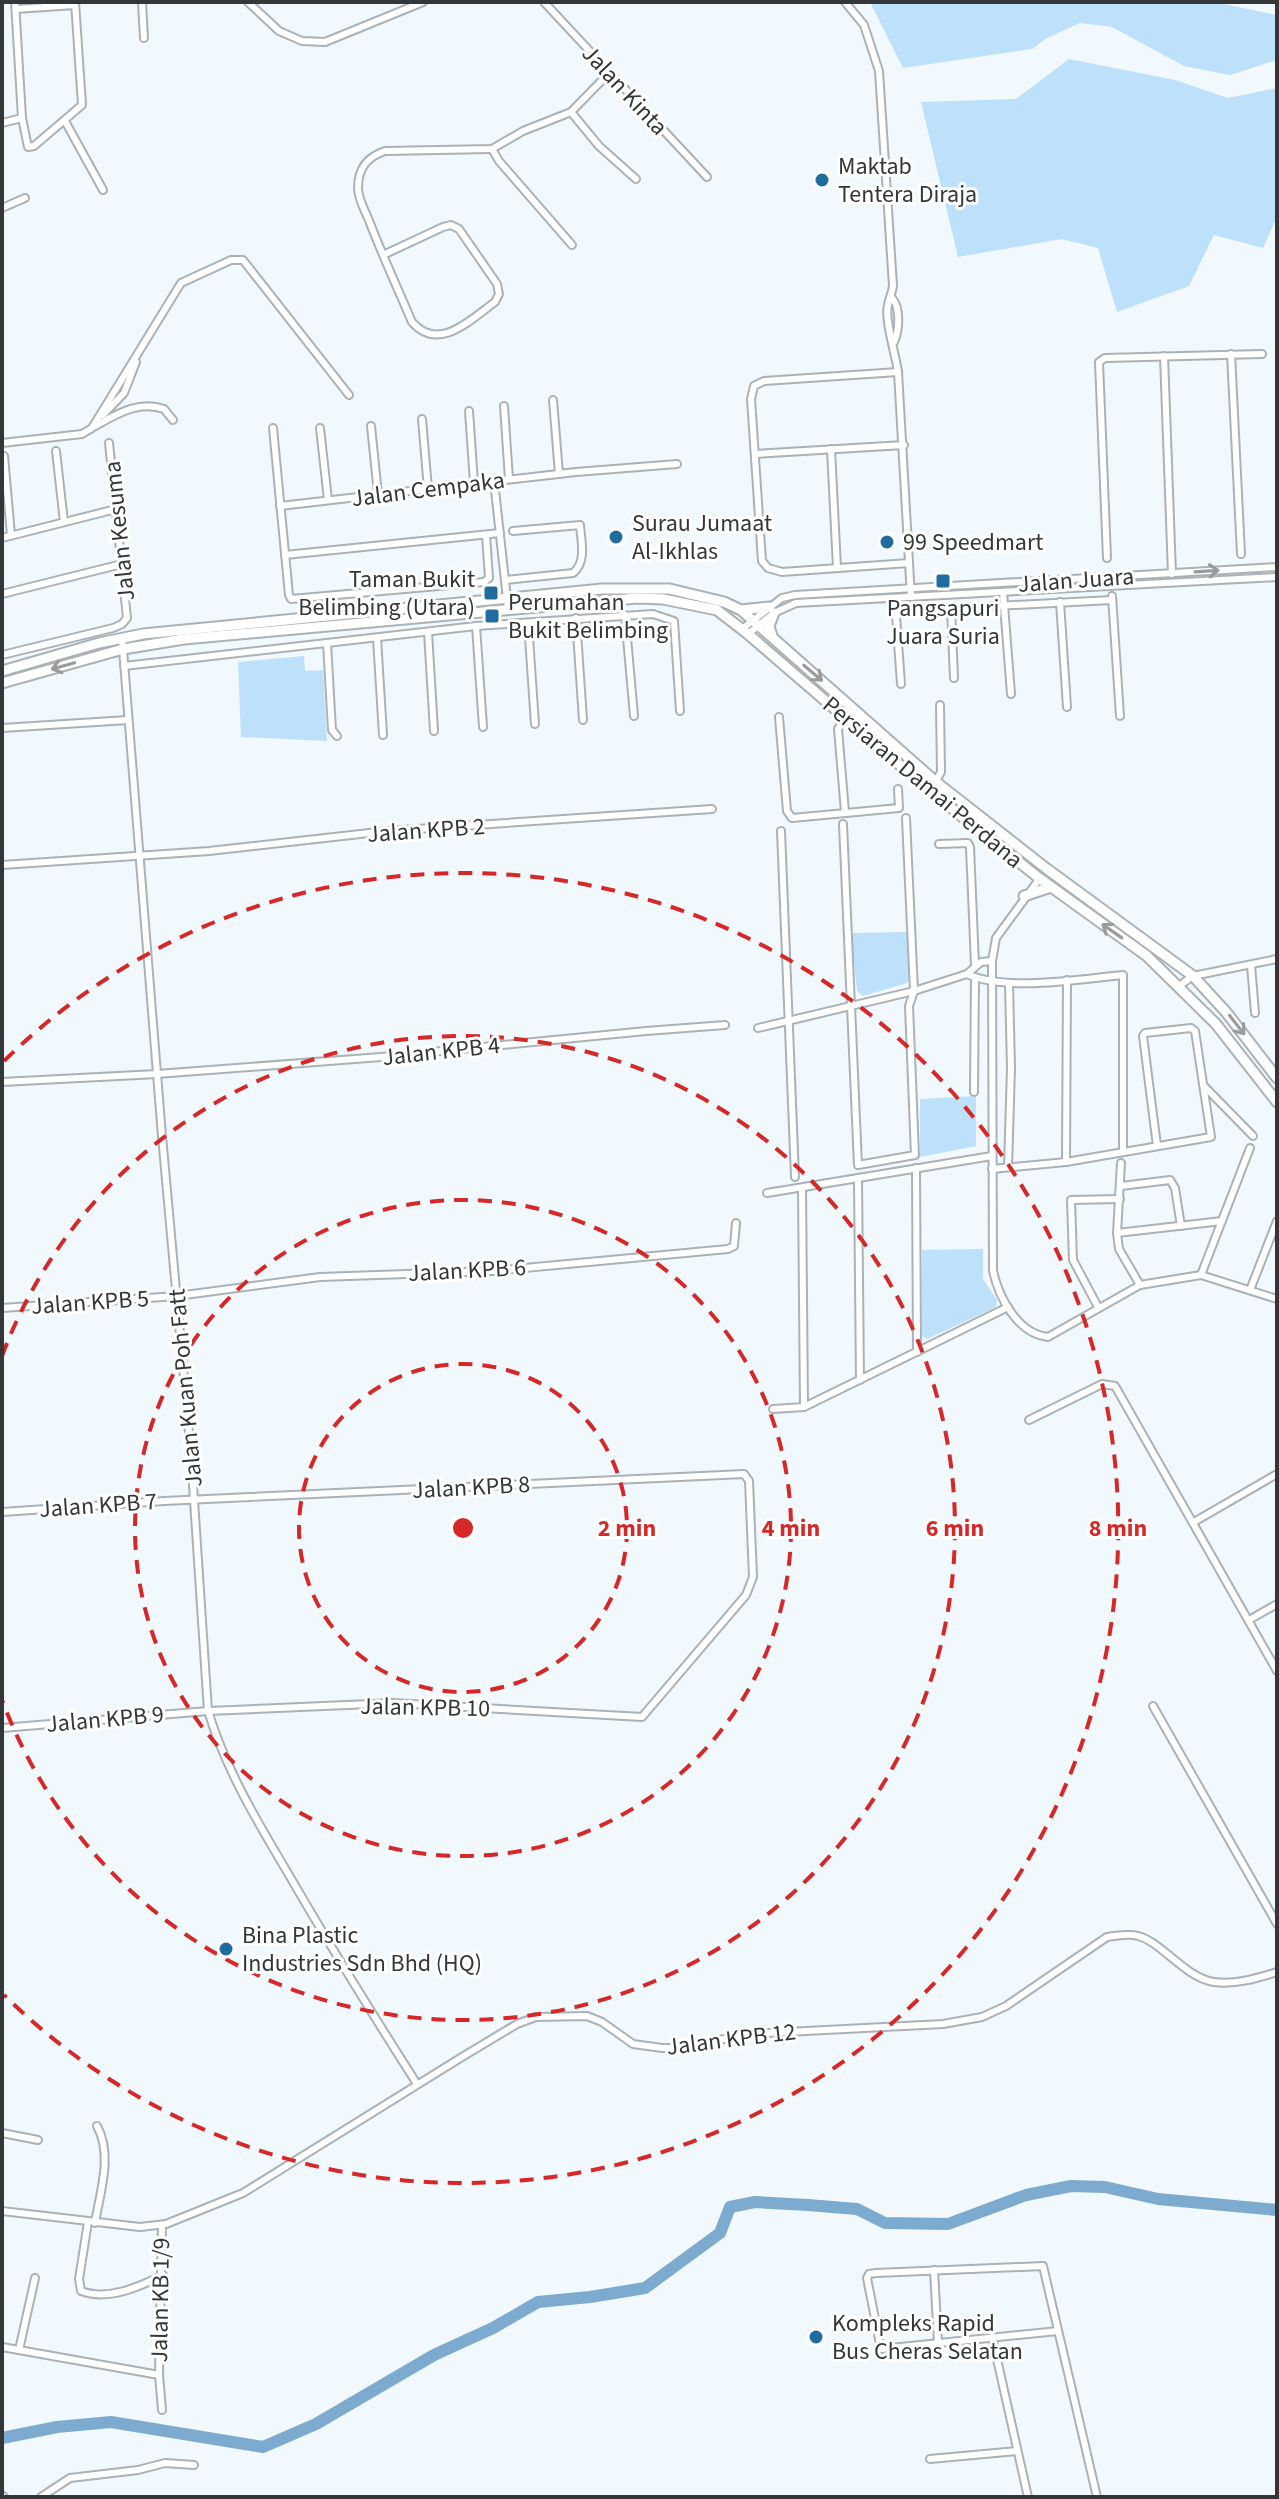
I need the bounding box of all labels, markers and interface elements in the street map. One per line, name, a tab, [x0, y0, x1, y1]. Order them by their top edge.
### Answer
street label: Jalan Kinta	[574, 37, 676, 143]
place label: Maktab Tentera Diraja	[838, 149, 977, 212]
marker: Maktab Tentera Diraja	[813, 171, 831, 189]
street label: Jalan Kesuma	[95, 459, 144, 603]
street label: Jalan Cempaka	[349, 463, 507, 516]
place label: Surau Jumaat Al-Ikhlas	[632, 506, 772, 569]
place label: 99 Speedmart	[903, 525, 1043, 560]
marker: Surau Jumaat Al-Ikhlas	[607, 528, 625, 546]
marker: 99 Speedmart	[878, 533, 896, 551]
street label: Jalan Juara	[1017, 559, 1135, 602]
place label: Taman Bukit Belimbing (Utara)	[298, 562, 475, 625]
one-way arrow	[1193, 563, 1220, 578]
marker: Pangsapuri Juara Suria	[934, 572, 952, 590]
marker: Taman Bukit Belimbing (Utara)	[482, 584, 500, 602]
place label: Perumahan Bukit Belimbing	[508, 585, 668, 648]
place label: Pangsapuri Juara Suria	[886, 591, 1000, 654]
marker: Perumahan Bukit Belimbing	[483, 607, 501, 625]
one-way arrow	[50, 659, 76, 674]
one-way arrow	[802, 664, 823, 682]
street label: Persiaran Damai Perdana	[815, 688, 1031, 877]
street label: Jalan KPB 2	[366, 809, 486, 852]
one-way arrow	[1102, 923, 1123, 940]
one-way arrow	[1228, 1014, 1245, 1035]
street label: Jalan KPB 4	[381, 1028, 502, 1075]
street label: Jalan KPB 6	[407, 1250, 527, 1291]
street label: Jalan KPB 5	[30, 1281, 150, 1324]
street label: Jalan Kuan Poh Fatt	[159, 1287, 212, 1489]
street label: Jalan KPB 8	[411, 1467, 531, 1508]
street label: Jalan KPB 7	[38, 1484, 158, 1527]
text: 2 min	[598, 1511, 656, 1546]
text: 4 min	[762, 1511, 820, 1546]
text: 6 min	[926, 1511, 984, 1546]
text: 8 min	[1089, 1511, 1147, 1546]
centre of rings	[449, 1514, 477, 1542]
street label: Jalan KPB 10	[360, 1689, 490, 1726]
street label: Jalan KPB 9	[45, 1697, 165, 1742]
place label: Bina Plastic Industries Sdn Bhd (HQ)	[242, 1918, 482, 1981]
marker: Bina Plastic Industries Sdn Bhd (HQ)	[217, 1940, 235, 1958]
street label: Jalan KPB 12	[664, 2014, 798, 2065]
street label: Jalan KB 1/9	[142, 2237, 179, 2363]
place label: Kompleks Rapid Bus Cheras Selatan	[832, 2306, 1023, 2369]
marker: Kompleks Rapid Bus Cheras Selatan	[807, 2328, 825, 2346]

